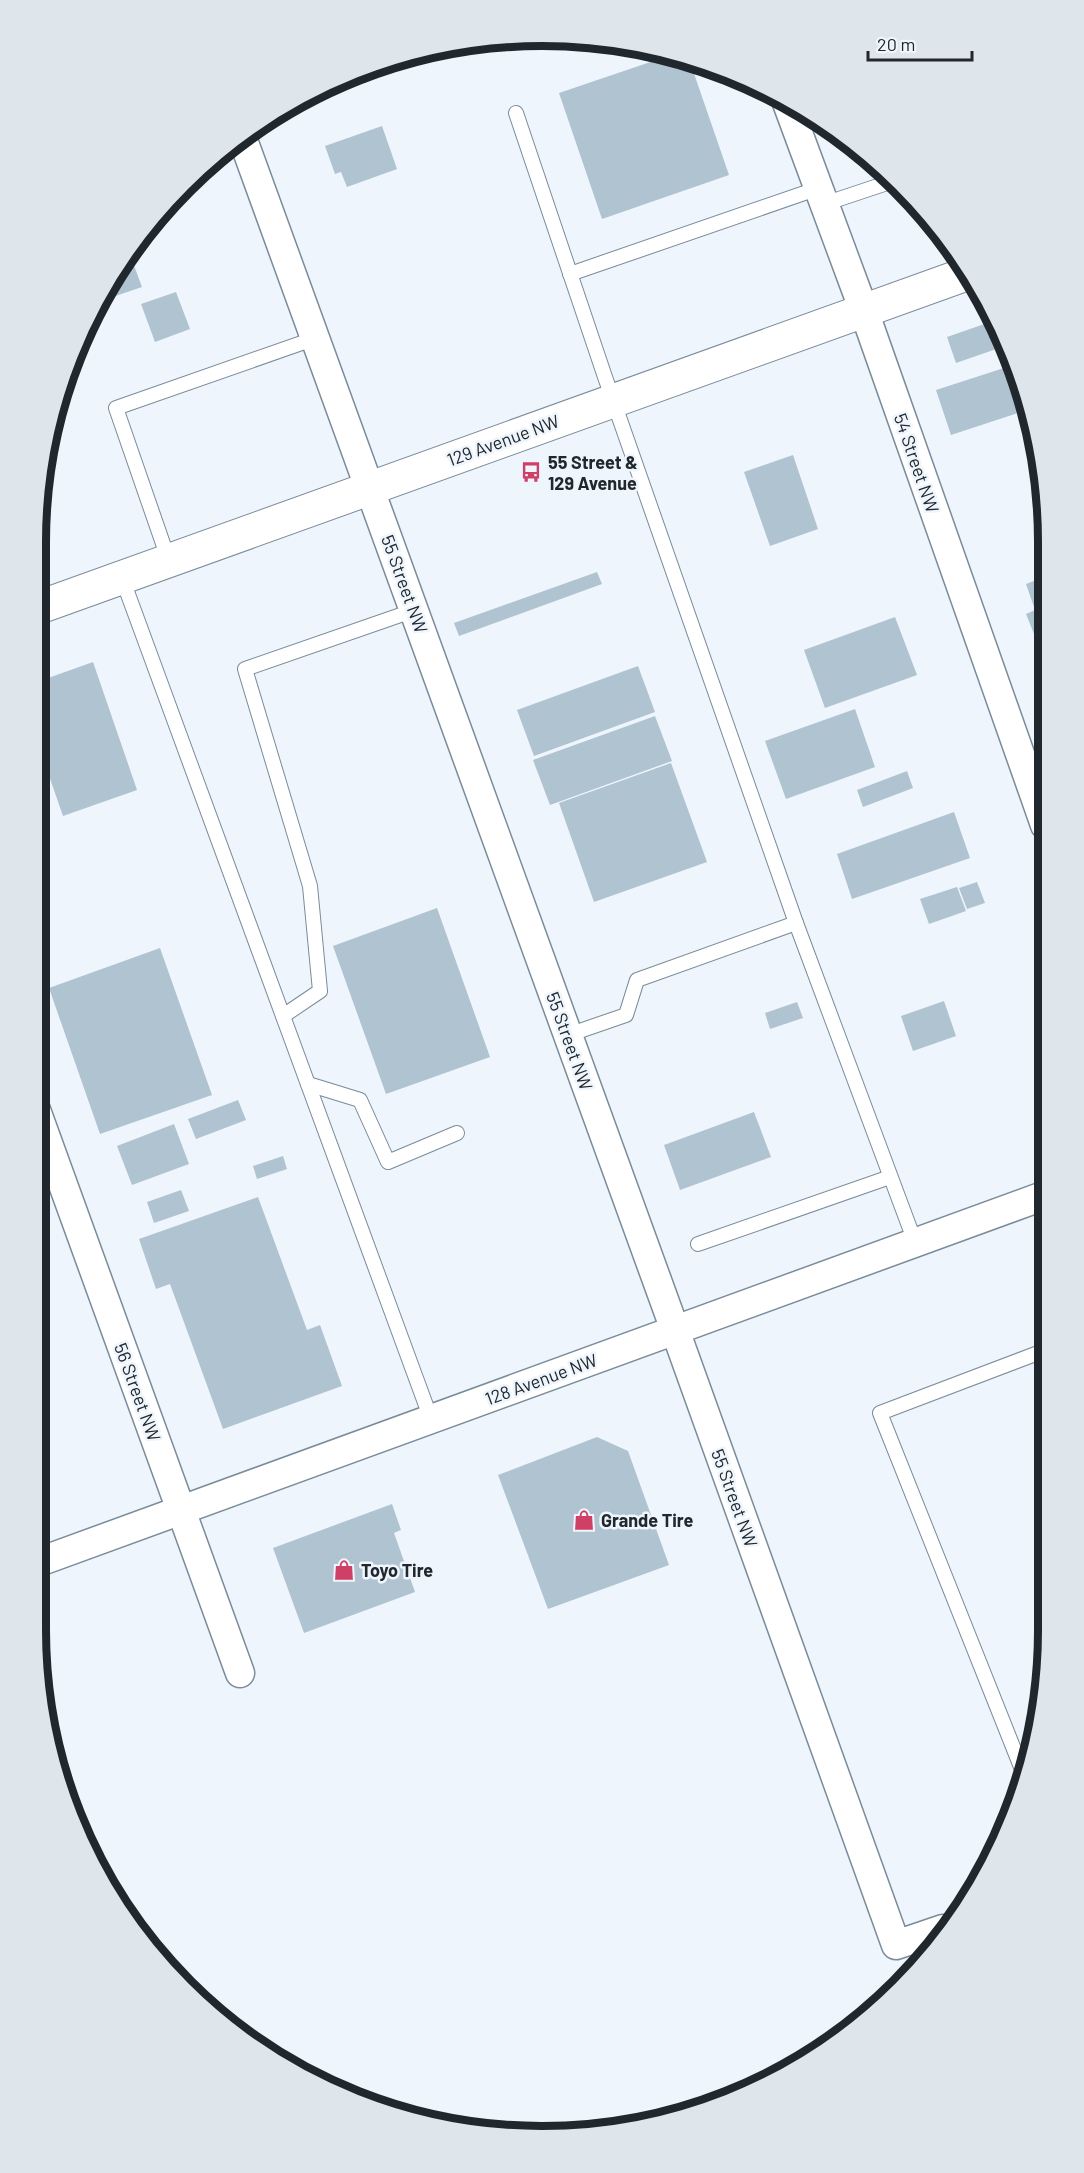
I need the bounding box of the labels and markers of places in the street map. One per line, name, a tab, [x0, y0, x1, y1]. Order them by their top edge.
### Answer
place label: 55 Street & 129 Avenue	[548, 451, 638, 494]
bus stop icon: 55 Street & 129 Avenue	[519, 460, 543, 484]
shop icon: Grande Tire	[572, 1508, 596, 1532]
place label: Grande Tire	[601, 1509, 693, 1531]
shop icon: Toyo Tire	[332, 1558, 356, 1582]
place label: Toyo Tire	[361, 1559, 433, 1581]

